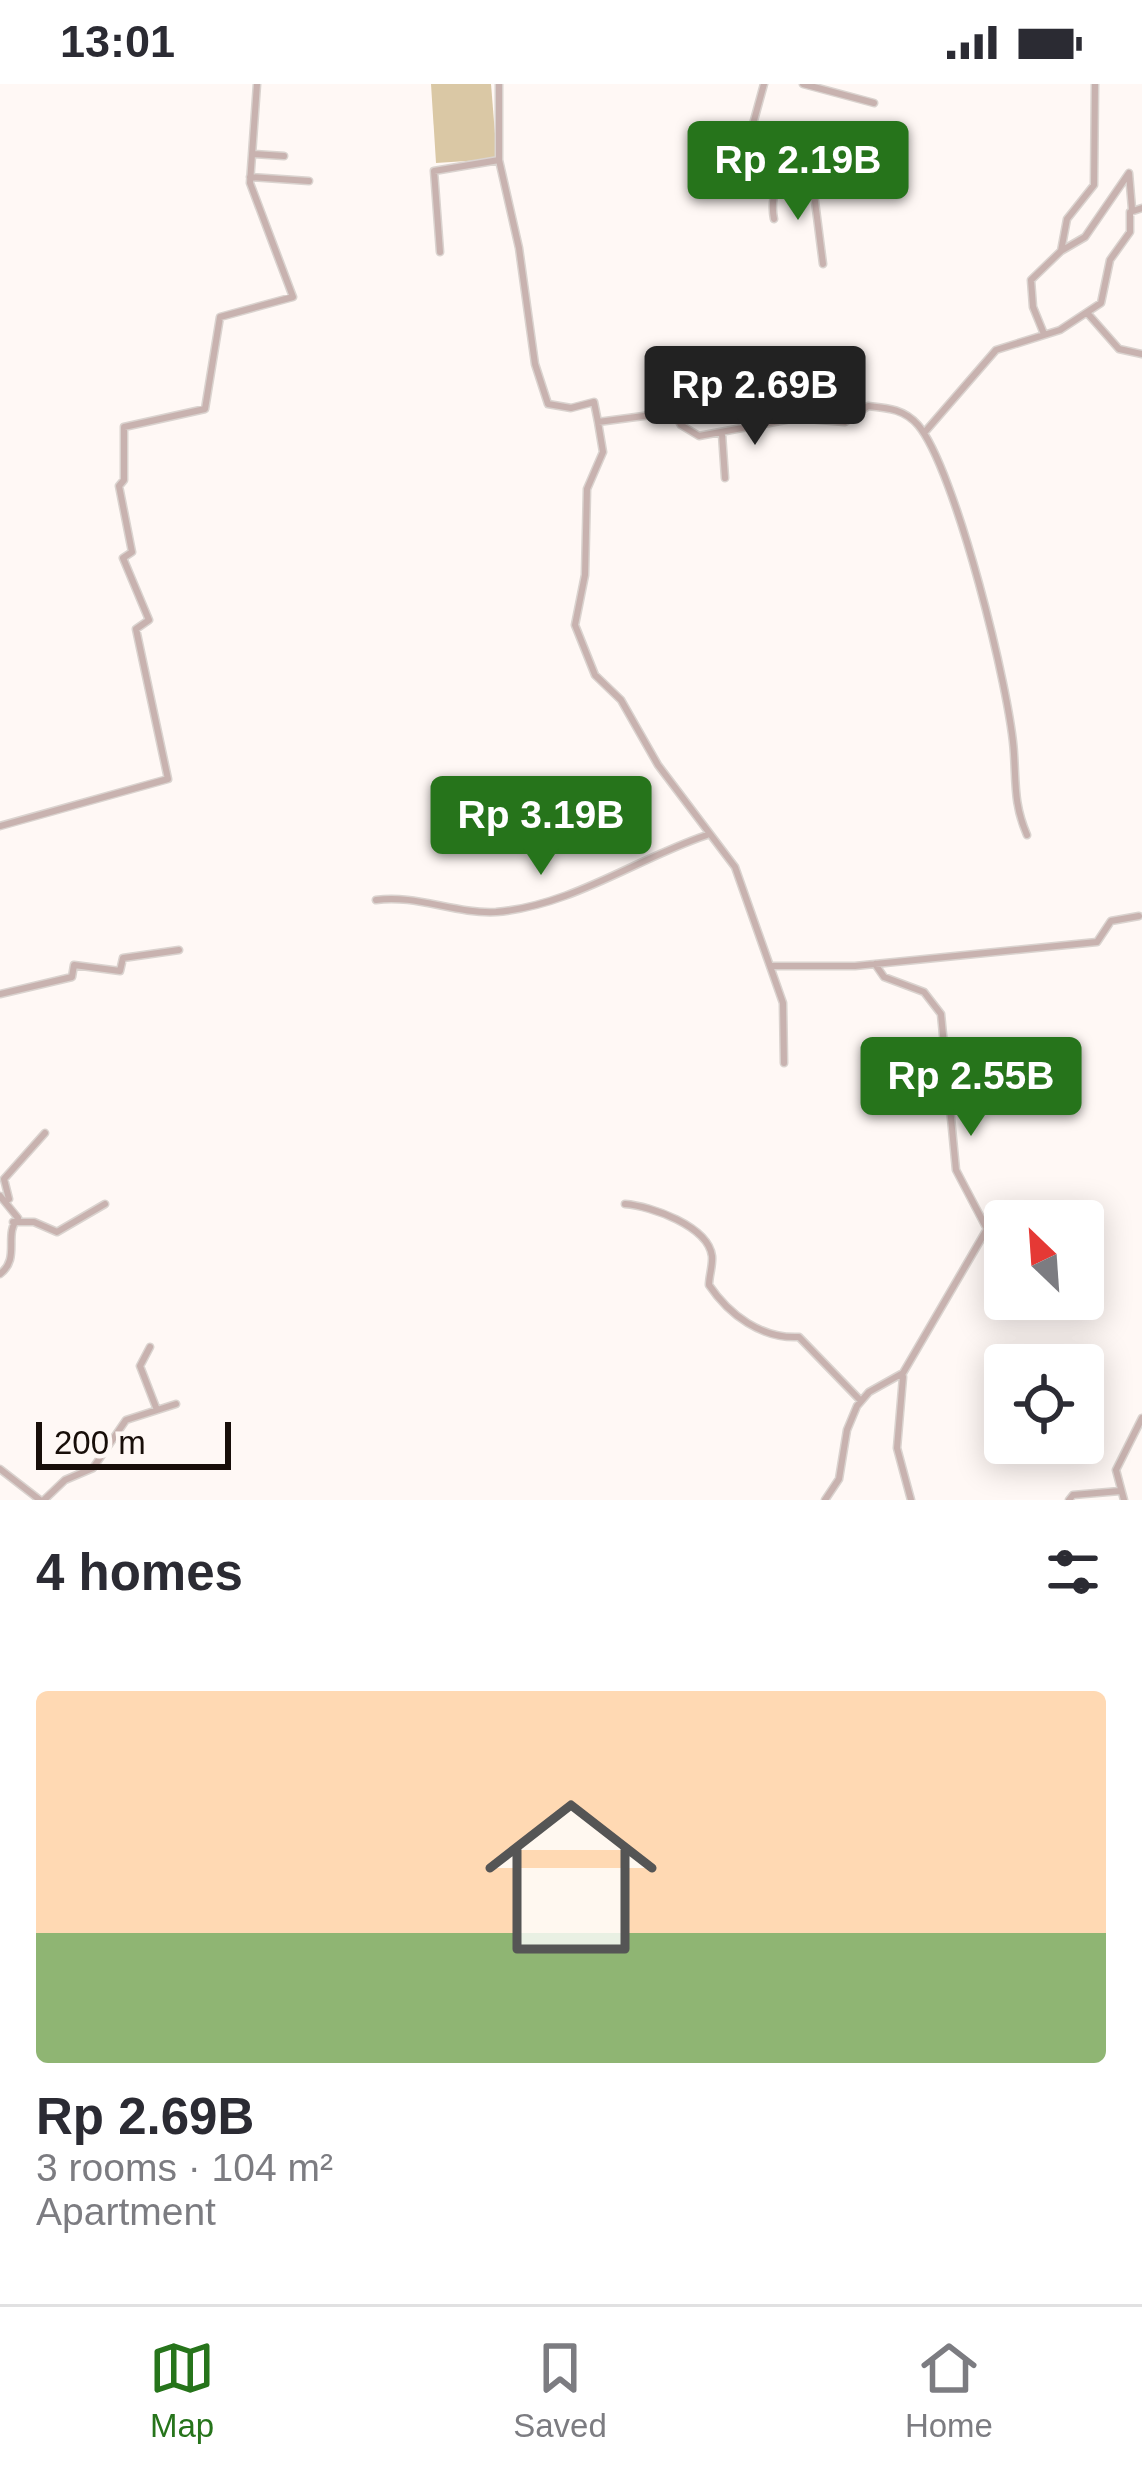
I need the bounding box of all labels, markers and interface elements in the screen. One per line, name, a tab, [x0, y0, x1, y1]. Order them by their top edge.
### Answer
text: 13:01	[60, 16, 175, 67]
pin: Rp 2.19B	[674, 121, 922, 223]
text: Rp 2.19B	[715, 138, 881, 181]
pin: Rp 2.69B	[631, 346, 879, 448]
text: Rp 2.69B	[672, 363, 838, 406]
pin: Rp 3.19B	[417, 776, 665, 878]
text: Rp 3.19B	[458, 793, 624, 836]
pin: Rp 2.55B	[847, 1037, 1095, 1139]
text: Rp 2.55B	[888, 1054, 1054, 1097]
north arrow	[984, 1200, 1104, 1320]
map controls	[984, 1200, 1104, 1464]
button: locate	[984, 1344, 1104, 1464]
scale bar	[36, 1416, 231, 1469]
text: 200 m	[54, 1424, 146, 1461]
icon: filters	[1040, 1539, 1106, 1605]
text: 4 homes	[36, 1544, 243, 1601]
icon: home	[463, 1769, 679, 1985]
text: Rp 2.69B	[36, 2088, 254, 2145]
text: 3 rooms · 104 m²	[36, 2146, 333, 2189]
text: Apartment	[36, 2190, 216, 2233]
tab: Map	[149, 2335, 215, 2445]
tab: Saved	[513, 2335, 607, 2445]
tab: Home	[905, 2335, 993, 2445]

